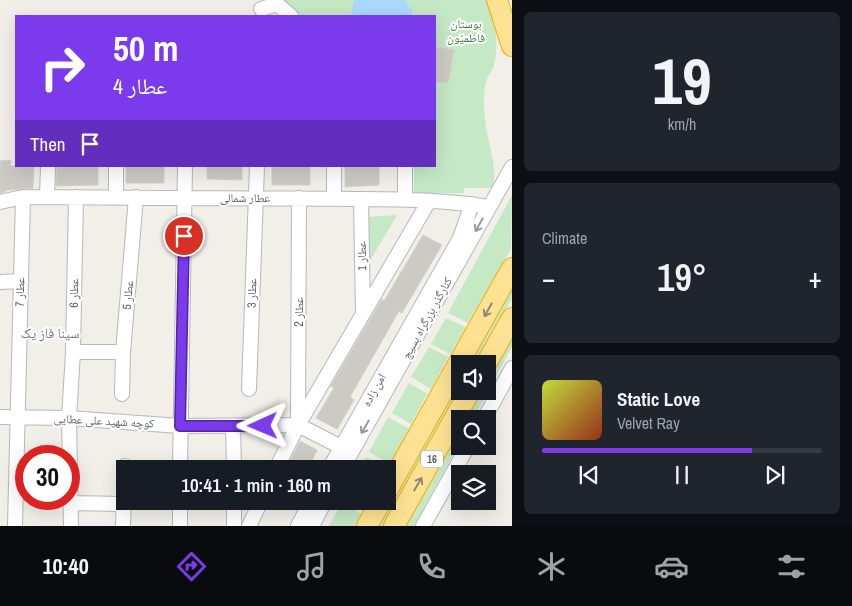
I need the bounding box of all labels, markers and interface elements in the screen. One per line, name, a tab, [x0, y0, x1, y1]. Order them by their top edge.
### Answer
park label: بوستان فاطمیّون	[447, 16, 485, 46]
text: 50 m	[113, 25, 178, 72]
icon: right	[30, 35, 95, 100]
text: 19	[652, 37, 712, 124]
text: عطار 4	[113, 71, 167, 101]
text: km/h	[668, 113, 696, 135]
icon: arrive	[76, 130, 104, 158]
text: Then	[30, 131, 66, 157]
street label: عطار شمالی	[220, 190, 270, 206]
pin	[163, 215, 205, 257]
one-way arrow	[474, 217, 484, 231]
icon: arrive	[170, 222, 198, 250]
text: Climate	[542, 227, 587, 249]
street label: عطار 1	[354, 241, 370, 271]
text: 19°	[657, 252, 707, 303]
text: −	[542, 259, 555, 297]
text: +	[809, 259, 822, 297]
street label: کنارگذر بزرگراه بسیج	[398, 274, 456, 362]
street label: عطار 7	[11, 277, 29, 307]
street label: عطار 6	[66, 278, 82, 308]
street label: عطار 3	[243, 278, 261, 308]
street label: عطار 5	[119, 280, 137, 310]
street label: عطار 2	[291, 297, 307, 327]
one-way arrow	[483, 303, 493, 318]
district label: سینا فاز یک	[21, 324, 79, 342]
map controls	[451, 355, 496, 510]
button: sound	[451, 355, 496, 400]
street label: امن زاده	[358, 370, 390, 409]
text: Static Love	[617, 386, 700, 412]
position arrow	[236, 399, 288, 451]
street label: کوچه شهید علی عطایی	[53, 410, 155, 432]
button: search	[451, 410, 496, 455]
text: Velvet Ray	[617, 412, 680, 434]
one-way arrow	[360, 420, 370, 435]
speed limit sign: 30	[15, 445, 80, 510]
road number: 16	[421, 450, 443, 468]
icon: previous	[575, 461, 603, 489]
icon: pause	[668, 461, 696, 489]
icon: next	[761, 461, 789, 489]
button: layers	[451, 465, 496, 510]
text: 10:41 · 1 min · 160 m	[181, 472, 331, 498]
one-way arrow	[413, 477, 423, 491]
icon: directions	[174, 549, 209, 584]
icon: music	[294, 549, 329, 584]
icon: phone	[414, 549, 449, 584]
icon: climate	[534, 549, 569, 584]
icon: car	[654, 549, 689, 584]
icon: filters	[774, 549, 809, 584]
text: 10:40	[43, 551, 89, 581]

